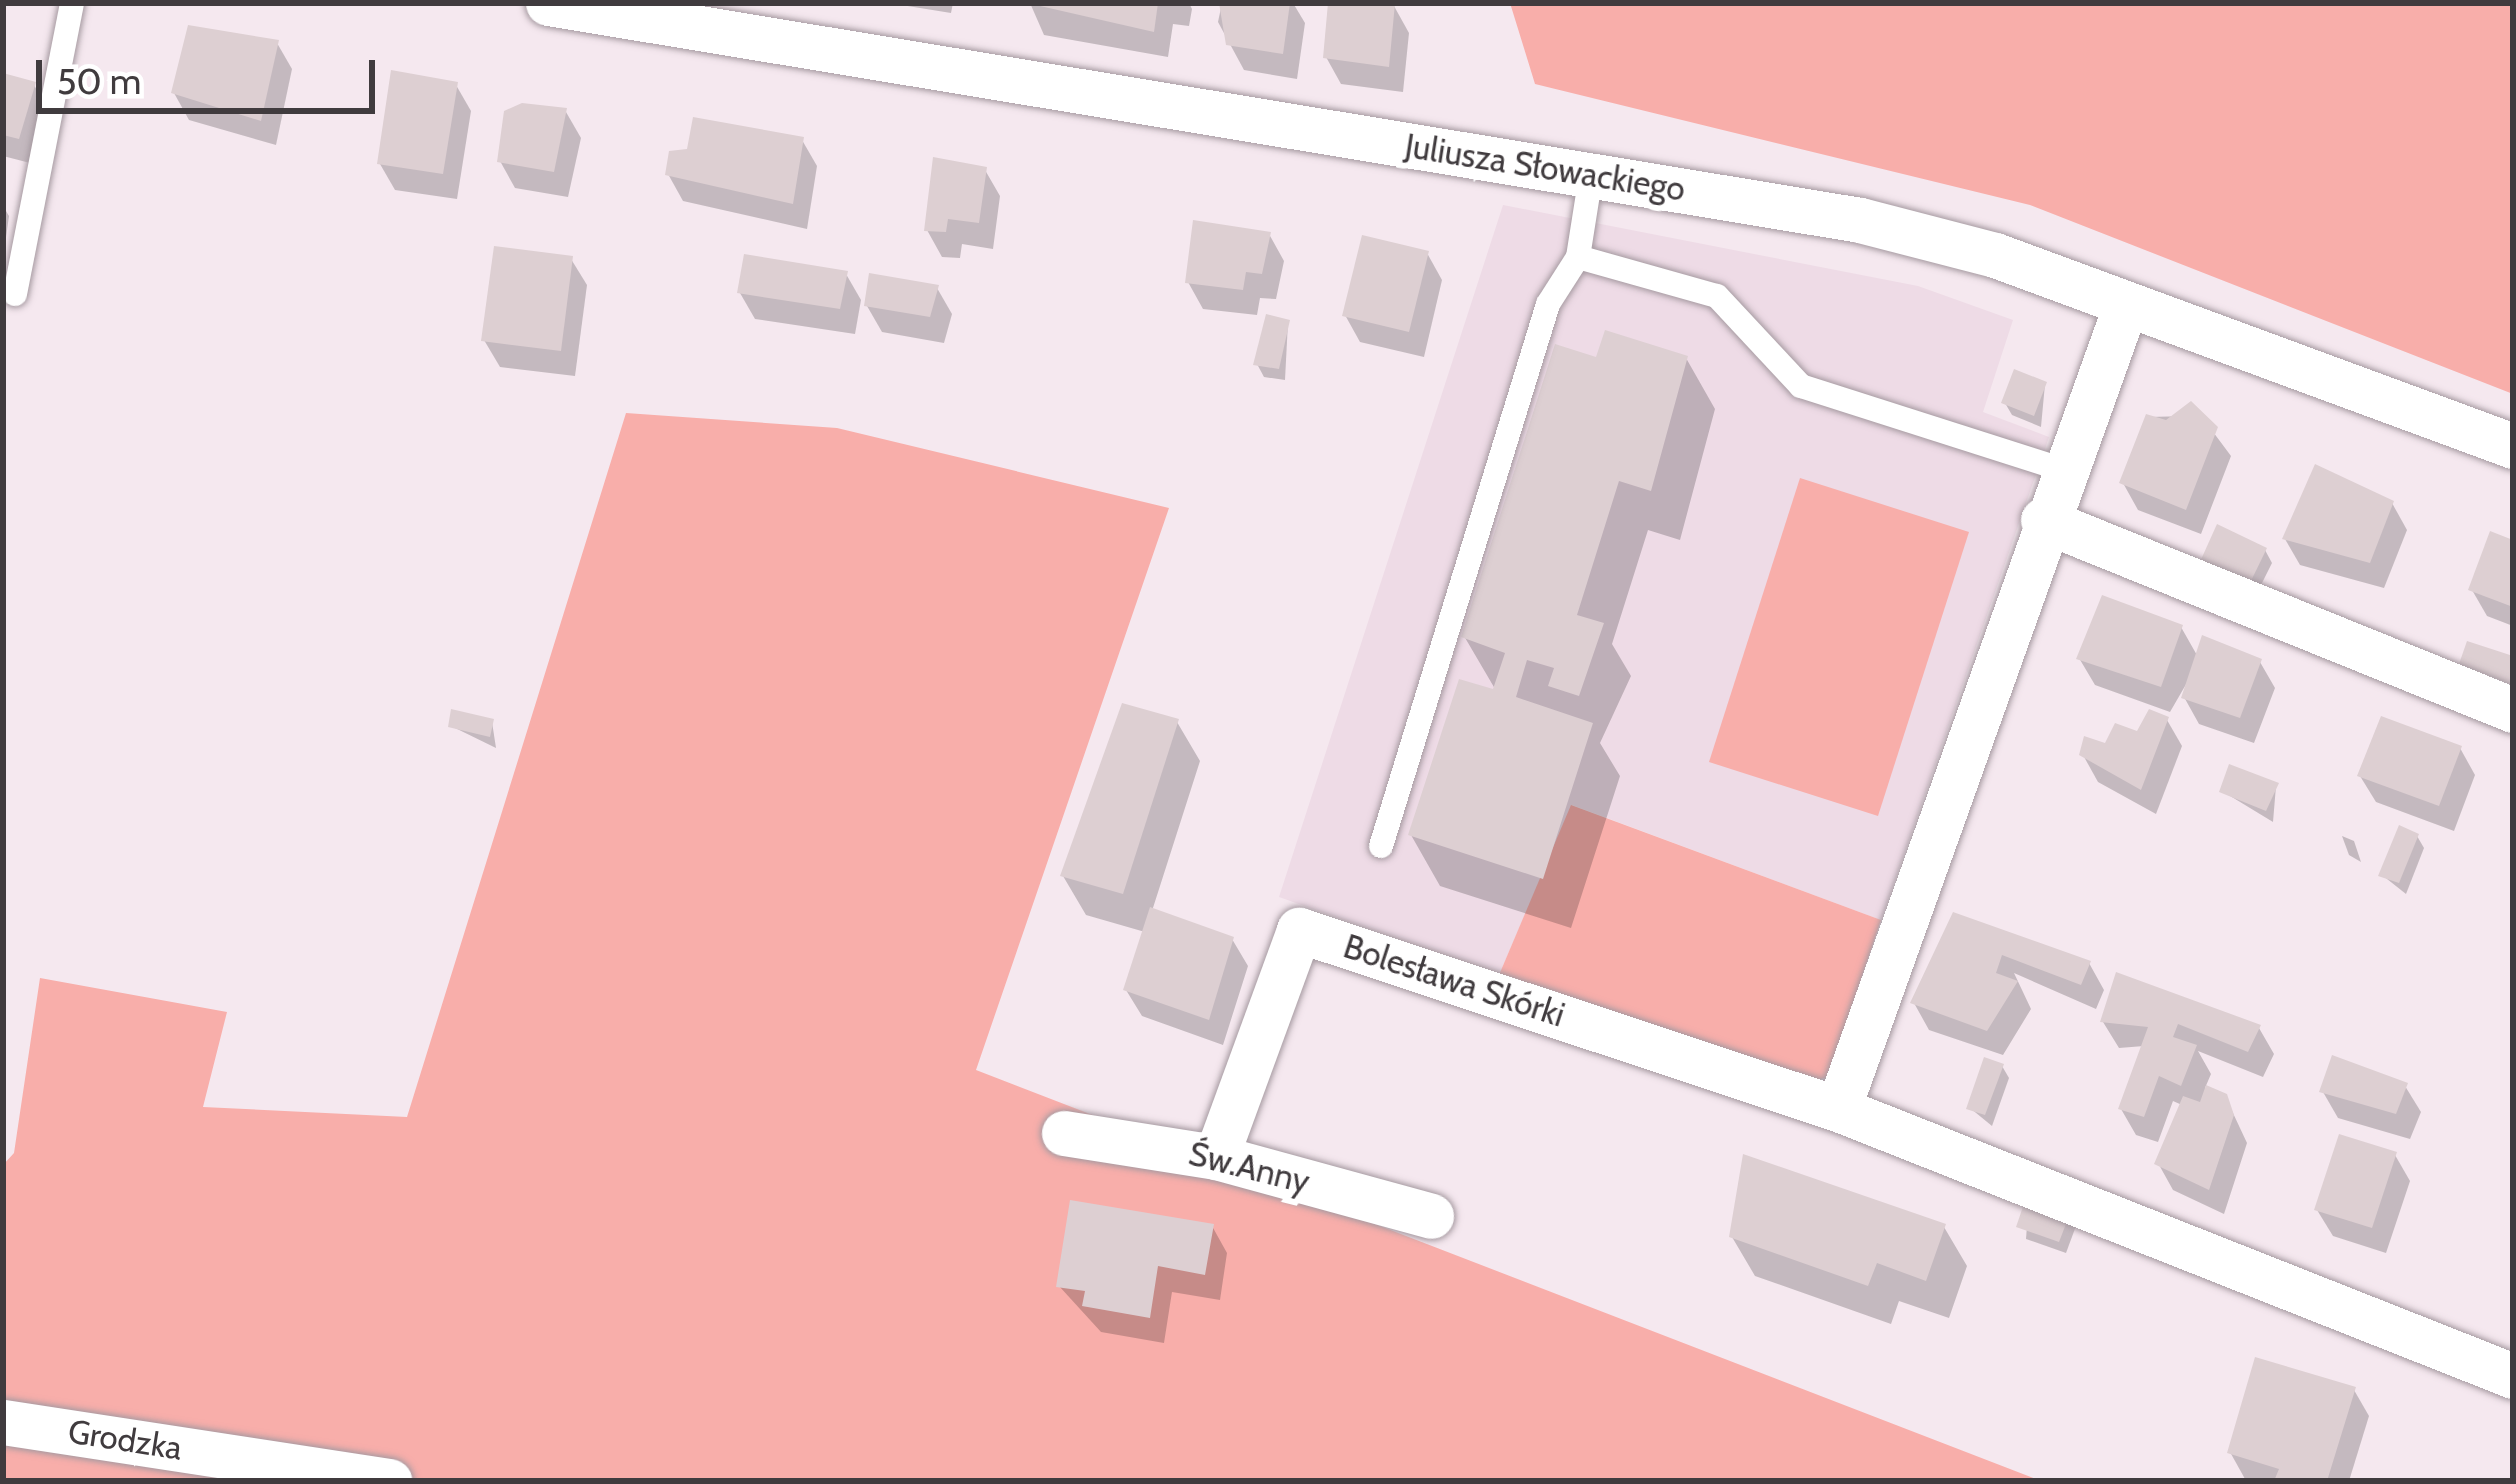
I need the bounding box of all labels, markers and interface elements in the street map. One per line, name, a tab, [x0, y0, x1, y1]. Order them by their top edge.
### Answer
scale bar	[42, 36, 381, 110]
text: 50 m	[57, 59, 141, 103]
street label: Juliusza Słowackiego	[1402, 126, 1688, 210]
street label: Bolesława Skórki	[1339, 927, 1569, 1035]
street label: Św.Anny	[1185, 1134, 1313, 1202]
street label: Grodzka	[65, 1411, 185, 1469]

